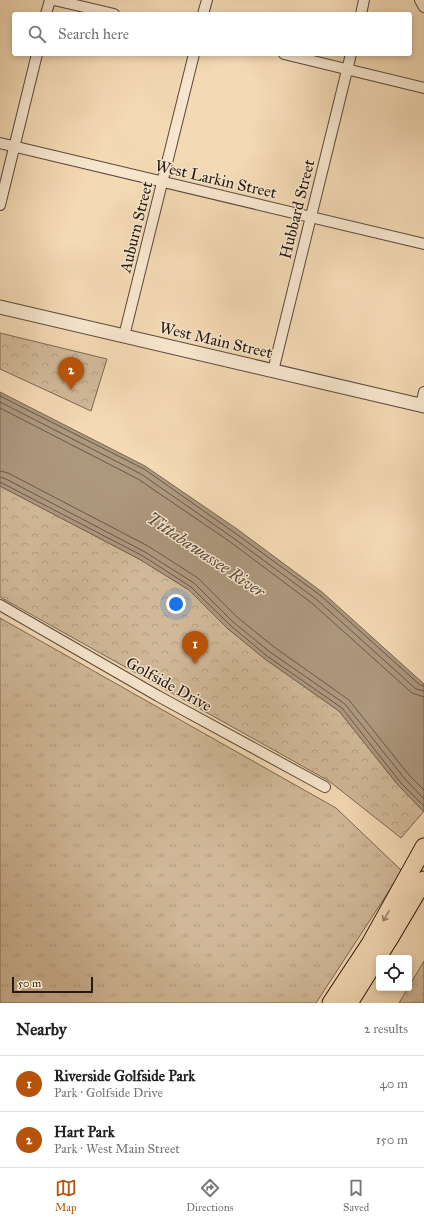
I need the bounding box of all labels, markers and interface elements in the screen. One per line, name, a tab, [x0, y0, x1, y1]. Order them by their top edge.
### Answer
search box	[12, 12, 412, 56]
icon: search	[26, 23, 48, 45]
text: Search here	[58, 25, 129, 43]
street label: West Larkin Street	[153, 156, 279, 202]
street label: Hubbard Street	[275, 157, 319, 261]
street label: Auburn Street	[115, 179, 157, 275]
street label: West Main Street	[158, 318, 275, 362]
pin: 2	[58, 357, 84, 390]
water label: Tittabawassee River	[143, 508, 270, 603]
your location	[166, 594, 186, 614]
pin: 1	[182, 631, 208, 664]
street label: Golfside Drive	[123, 653, 215, 715]
one-way arrow	[381, 910, 389, 922]
map controls	[376, 955, 412, 991]
button: locate	[376, 955, 412, 991]
scale bar	[12, 975, 93, 994]
text: 50 m	[18, 977, 41, 990]
text: Nearby	[16, 1019, 67, 1040]
text: 2 results	[364, 1021, 408, 1037]
text: Riverside Golfside Park	[54, 1067, 195, 1085]
text: 1	[26, 1076, 32, 1092]
text: 40 m	[379, 1076, 408, 1092]
text: Park · Golfside Drive	[54, 1085, 163, 1101]
text: Hart Park	[54, 1123, 115, 1141]
text: 2	[26, 1132, 32, 1148]
text: 150 m	[376, 1132, 408, 1148]
text: Park · West Main Street	[54, 1141, 180, 1157]
tab: Map	[55, 1177, 77, 1214]
tab: Directions	[186, 1177, 234, 1214]
tab: Saved	[343, 1177, 369, 1214]

